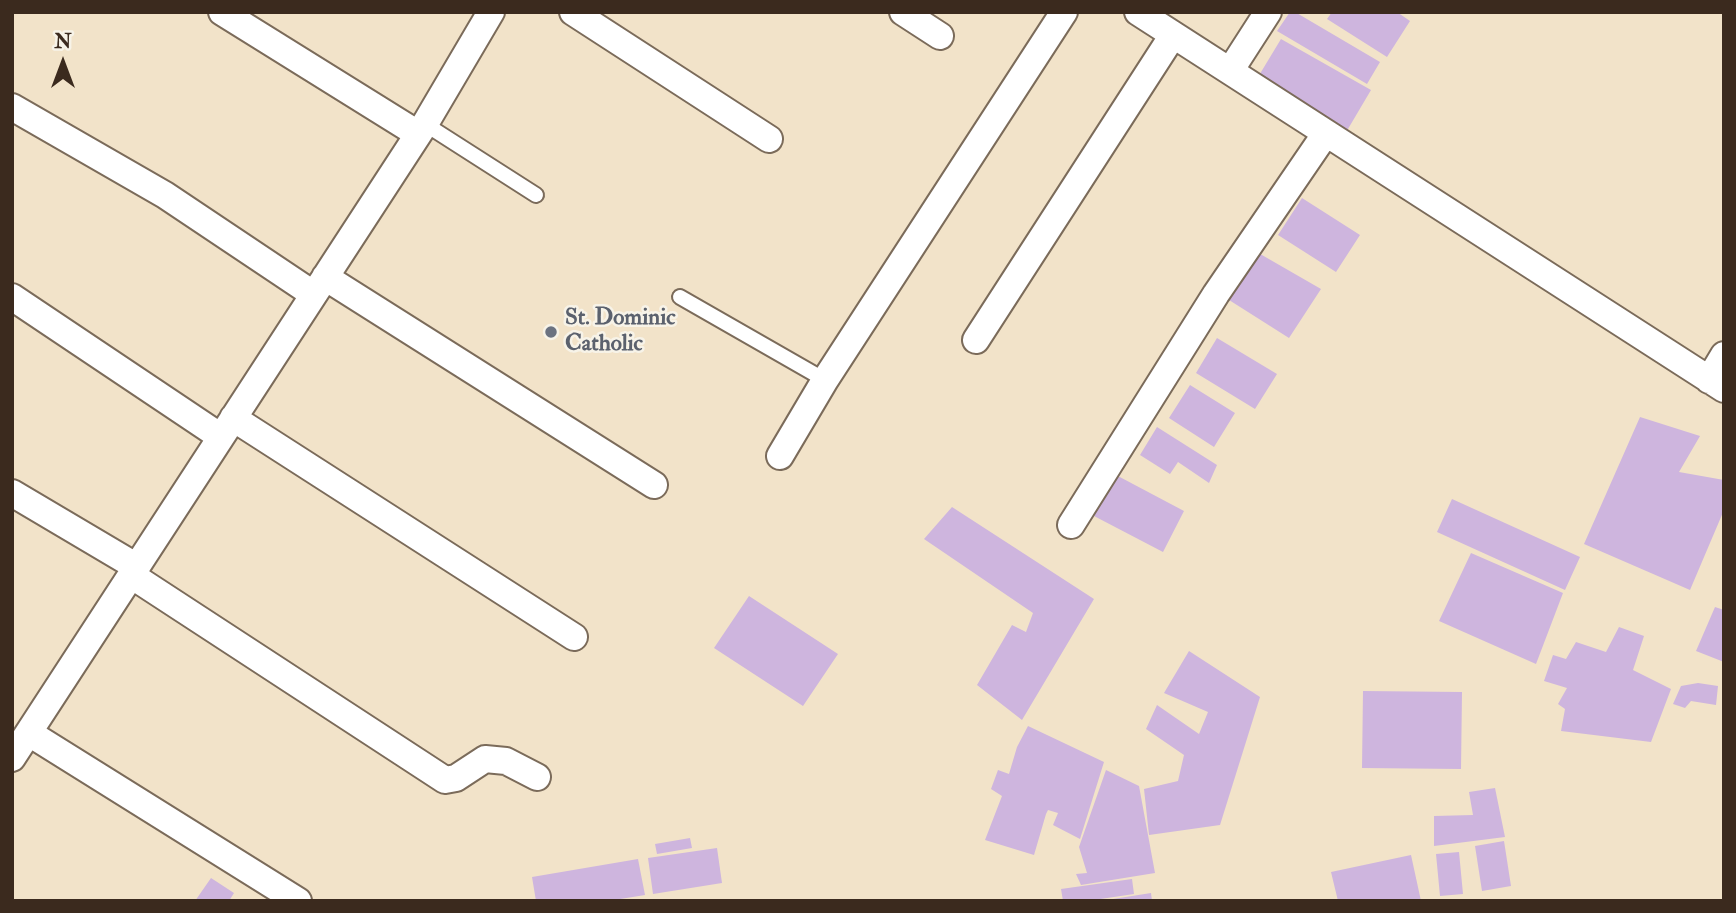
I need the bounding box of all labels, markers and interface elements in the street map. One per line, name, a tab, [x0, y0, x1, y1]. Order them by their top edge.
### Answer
north arrow	[28, 28, 98, 98]
text: N	[54, 30, 72, 54]
place label: St. Dominic Catholic	[565, 305, 675, 359]
marker: St. Dominic Catholic	[543, 324, 559, 340]

